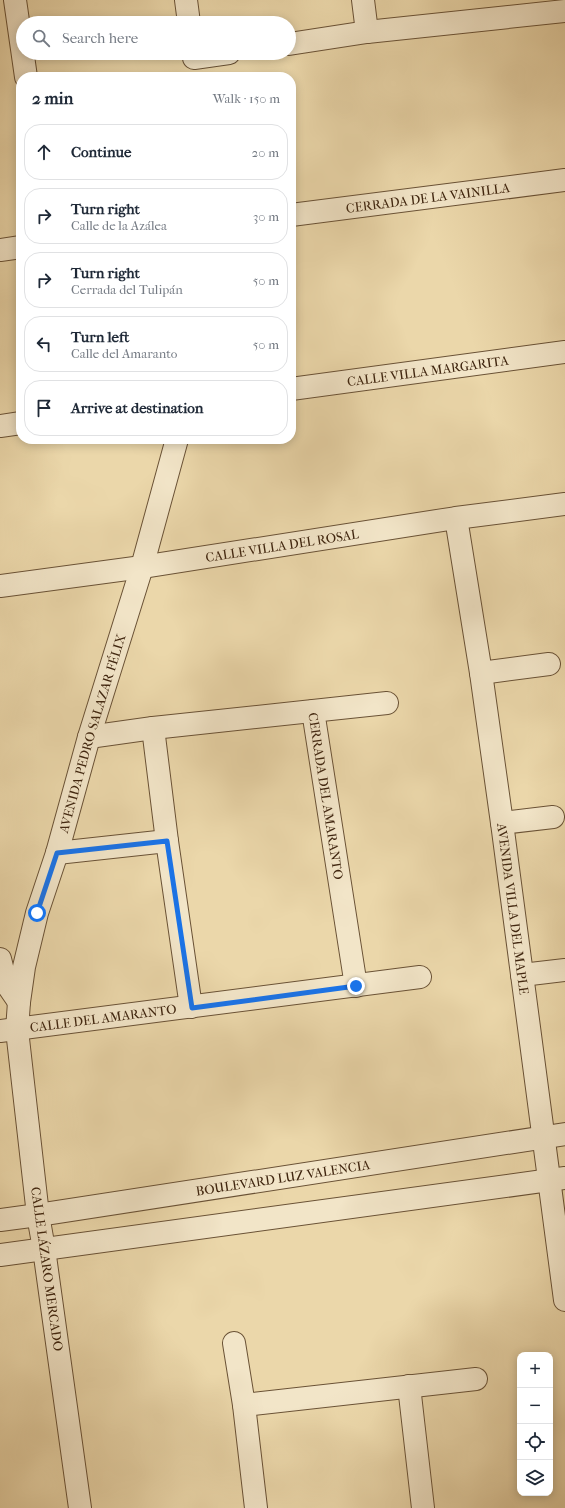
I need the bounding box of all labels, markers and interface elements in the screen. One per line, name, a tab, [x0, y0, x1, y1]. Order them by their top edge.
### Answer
search box	[16, 16, 296, 60]
icon: search	[30, 27, 52, 49]
text: Search here	[62, 29, 138, 47]
text: 2 min	[32, 88, 73, 108]
text: Walk · 150 m	[213, 91, 280, 106]
icon: ahead	[33, 141, 55, 163]
text: Continue	[71, 143, 131, 161]
text: 20 m	[252, 145, 279, 160]
street label: CERRADA DE LA VAINILLA	[345, 180, 511, 215]
text: Turn right	[71, 200, 140, 218]
icon: right	[33, 205, 55, 227]
text: 30 m	[253, 209, 279, 224]
text: Calle de la Azálea	[71, 218, 167, 233]
text: Turn right	[71, 264, 140, 282]
icon: right	[33, 269, 55, 291]
text: 50 m	[253, 273, 279, 288]
text: Cerrada del Tulipán	[71, 282, 183, 297]
text: Turn left	[71, 328, 129, 346]
icon: left	[33, 333, 55, 355]
text: 50 m	[253, 337, 279, 352]
text: Calle del Amaranto	[71, 346, 177, 361]
street label: CALLE VILLA MARGARITA	[346, 352, 510, 389]
icon: arrive	[33, 397, 55, 419]
text: Arrive at destination	[71, 399, 203, 417]
street label: CALLE VILLA DEL ROSAL	[204, 526, 360, 565]
street label: AVENIDA PEDRO SALAZAR FÉLIX	[55, 632, 128, 835]
street label: CERRADA DEL AMARANTO	[306, 711, 347, 880]
street label: AVENIDA VILLA DEL MAPLE	[494, 821, 532, 995]
route start	[28, 904, 46, 922]
route end	[347, 977, 365, 995]
street label: CALLE DEL AMARANTO	[29, 1001, 177, 1035]
street label: BOULEVARD LUZ VALENCIA	[195, 1157, 372, 1198]
street label: CALLE LÁZARO MERCADO	[28, 1186, 66, 1352]
map controls	[517, 1352, 553, 1496]
button: +	[517, 1352, 553, 1388]
button: −	[517, 1388, 553, 1424]
button: locate	[517, 1424, 553, 1460]
button: layers	[517, 1460, 553, 1496]

